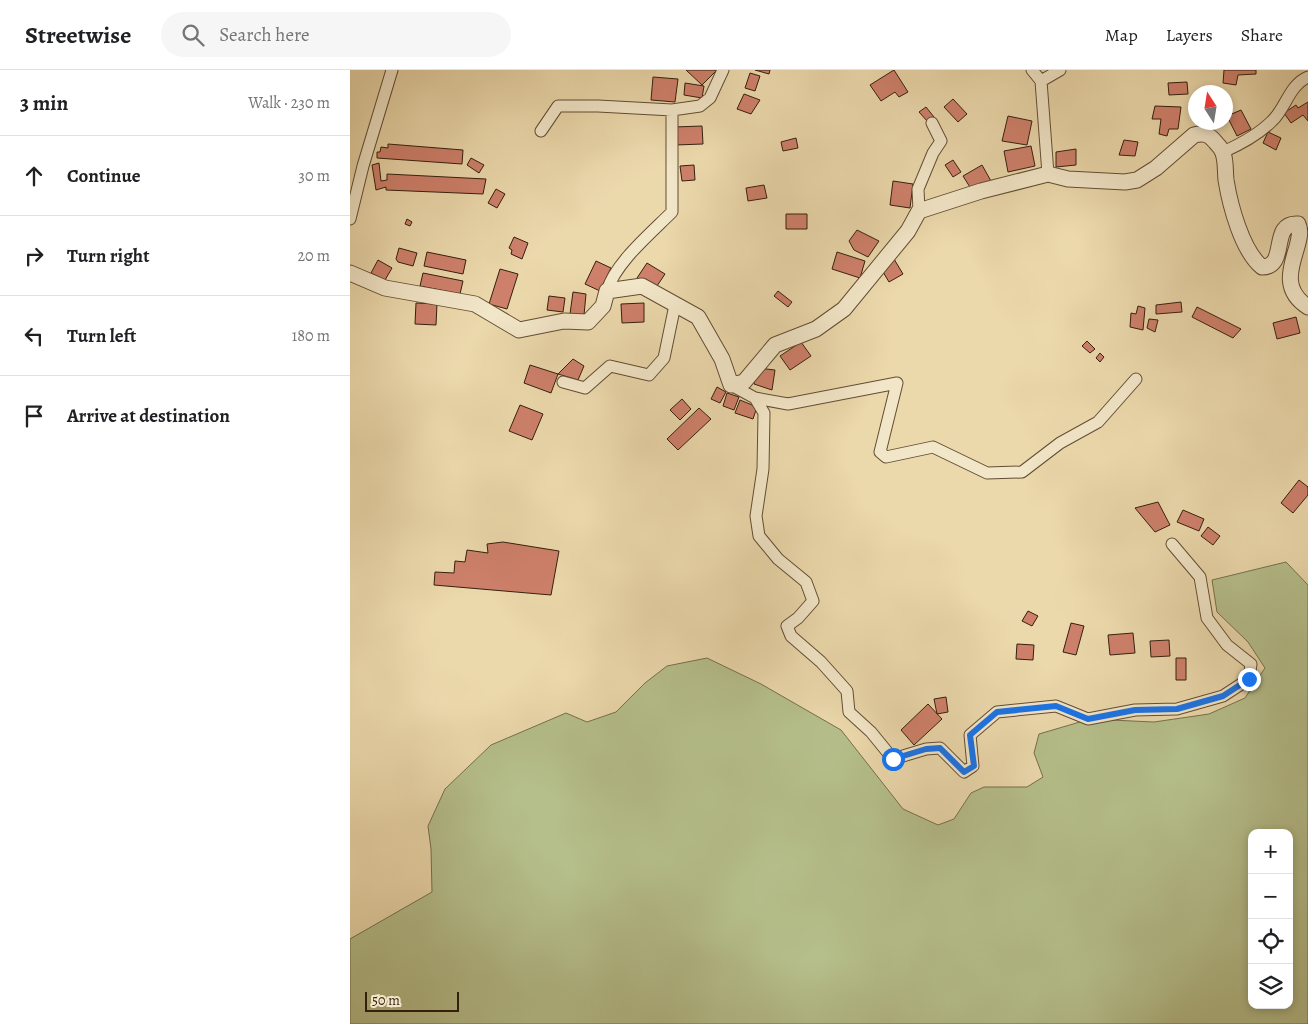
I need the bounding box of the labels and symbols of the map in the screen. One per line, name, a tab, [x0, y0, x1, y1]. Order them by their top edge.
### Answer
north arrow	[1188, 85, 1233, 130]
route end	[1238, 668, 1261, 691]
route start	[882, 748, 905, 771]
scale bar	[365, 989, 459, 1012]

